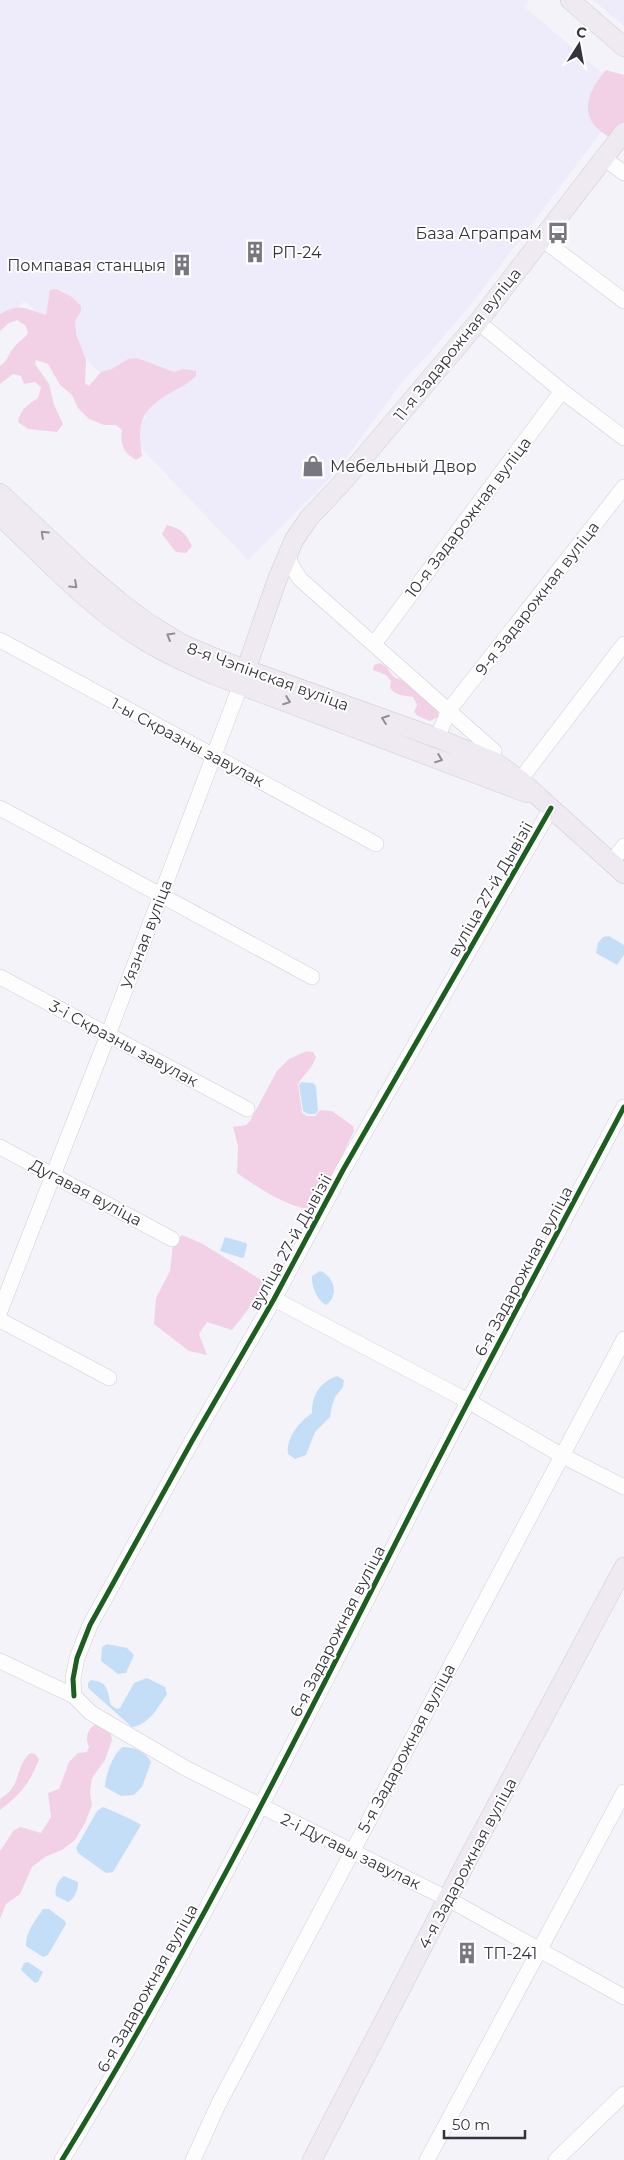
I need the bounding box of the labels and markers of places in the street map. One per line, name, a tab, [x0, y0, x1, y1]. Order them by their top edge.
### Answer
bus stop icon: База Аграпрам	[545, 220, 571, 246]
place label: База Аграпрам	[416, 224, 542, 243]
building icon: РП-24	[242, 239, 268, 265]
place label: РП-24	[272, 243, 322, 262]
building icon: Помпавая станцыя	[169, 252, 195, 278]
place label: Помпавая станцыя	[7, 256, 166, 275]
shop icon: Мебельный Двор	[300, 453, 326, 479]
place label: Мебельный Двор	[330, 457, 477, 476]
building icon: ТП-241	[454, 1940, 480, 1966]
place label: ТП-241	[484, 1944, 537, 1963]

